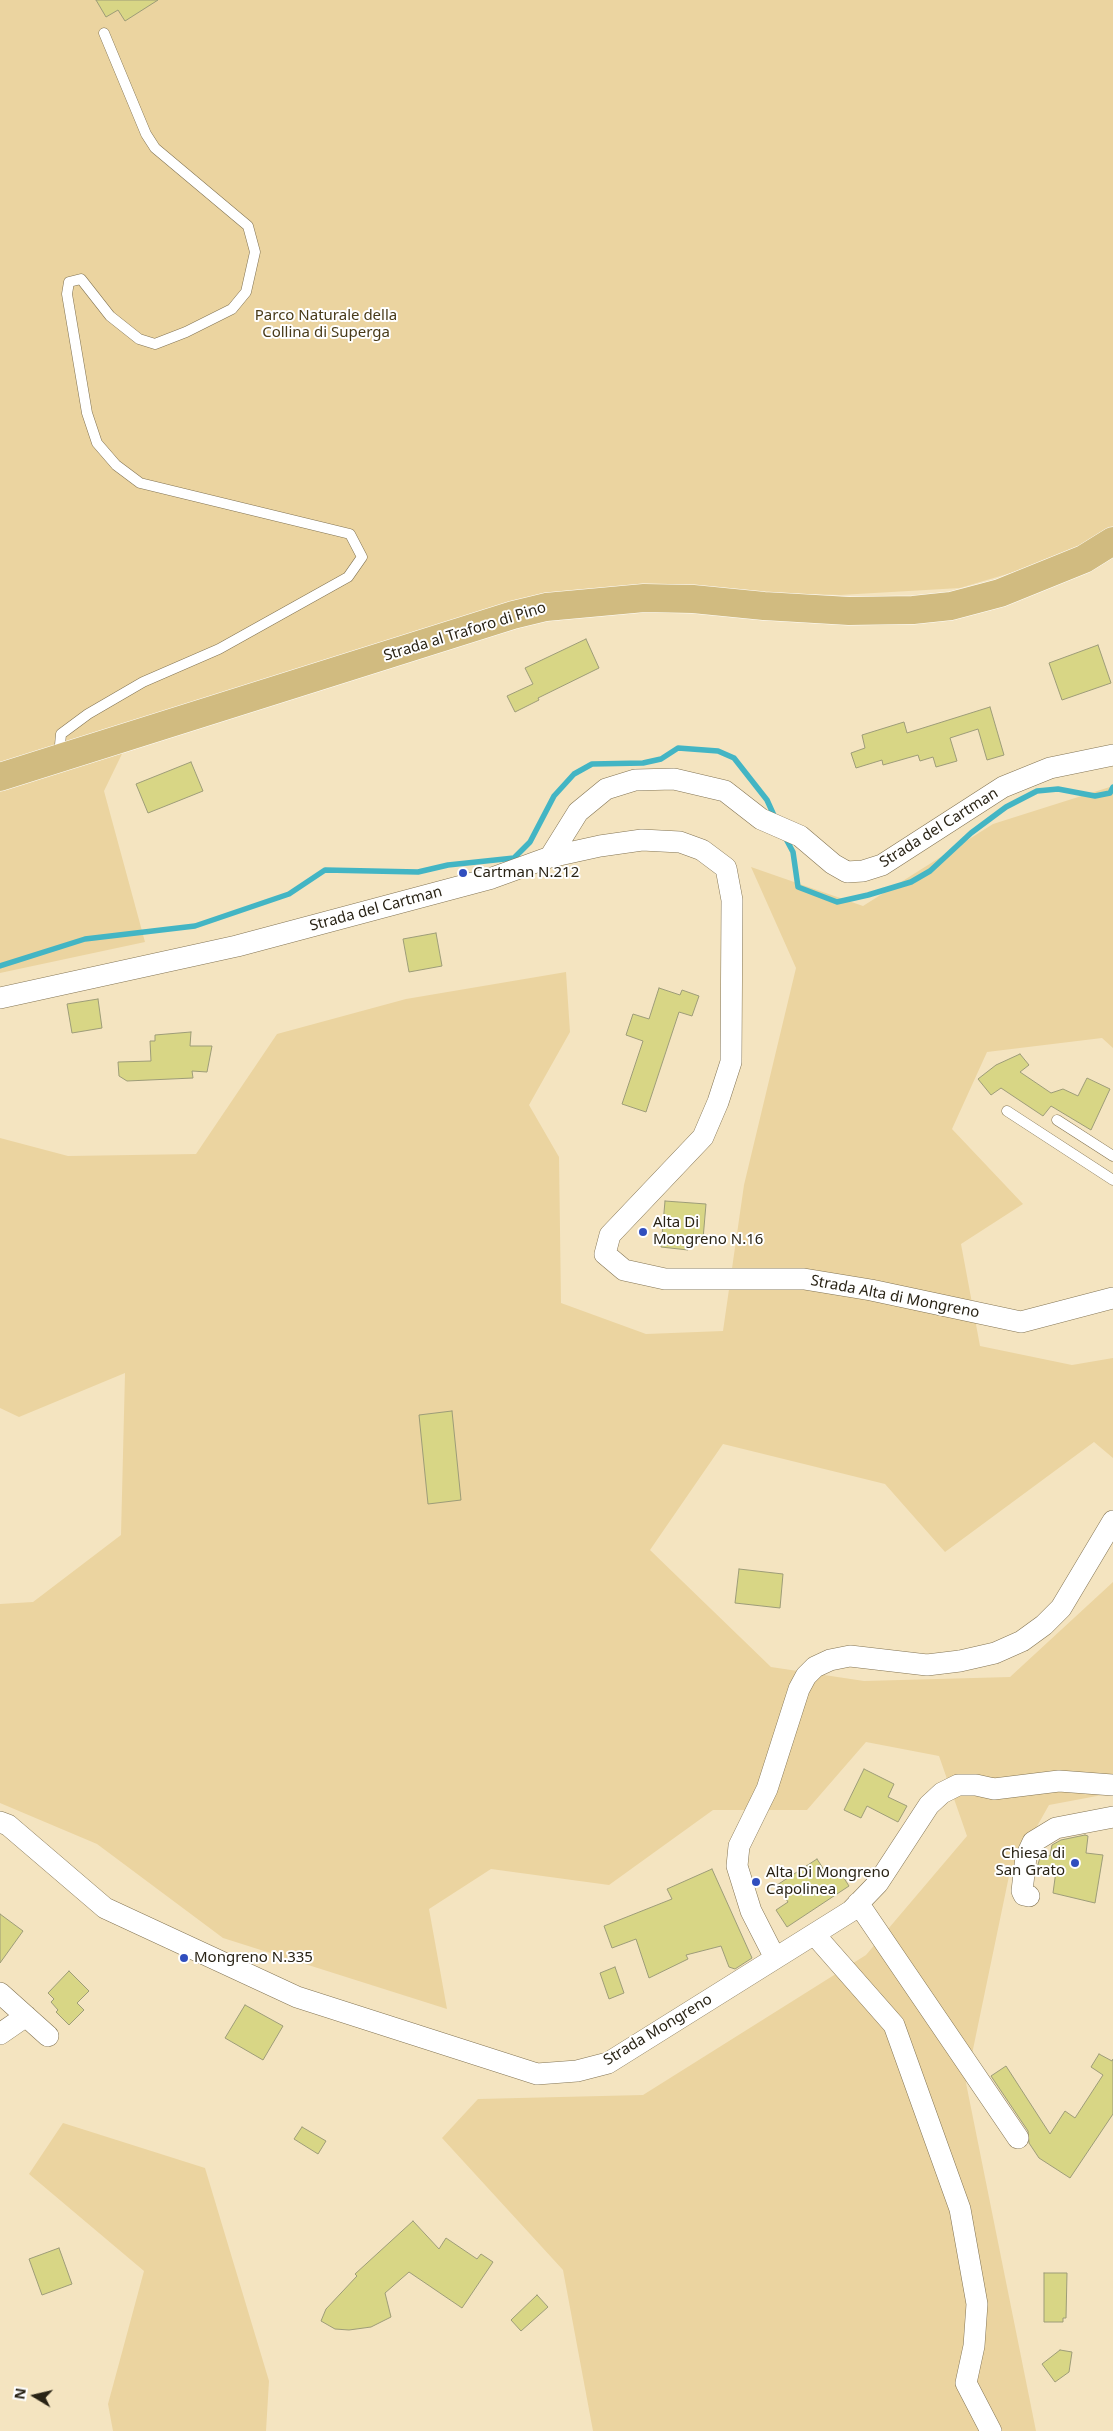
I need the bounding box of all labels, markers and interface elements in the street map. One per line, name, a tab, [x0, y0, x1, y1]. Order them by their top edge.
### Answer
park label: Parco Naturale della Collina di Superga	[255, 307, 397, 342]
street label: Strada al Traforo di Pino	[382, 599, 548, 665]
street label: Strada del Cartman	[876, 784, 1002, 872]
place label: Cartman N.212	[473, 864, 579, 882]
marker: Cartman N.212	[457, 867, 469, 879]
street label: Strada del Cartman	[308, 883, 444, 935]
place label: Alta Di Mongreno N.16	[653, 1214, 763, 1249]
marker: Alta Di Mongreno N.16	[637, 1226, 649, 1238]
street label: Strada Alta di Mongreno	[809, 1272, 981, 1322]
place label: Chiesa di San Grato	[995, 1845, 1065, 1880]
marker: Chiesa di San Grato	[1069, 1857, 1081, 1869]
place label: Alta Di Mongreno Capolinea	[766, 1864, 890, 1899]
marker: Alta Di Mongreno Capolinea	[750, 1876, 762, 1888]
place label: Mongreno N.335	[194, 1949, 313, 1967]
marker: Mongreno N.335	[178, 1952, 190, 1964]
street label: Strada Mongreno	[600, 1991, 716, 2069]
north arrow	[10, 2371, 60, 2421]
text: N	[9, 2386, 30, 2401]

